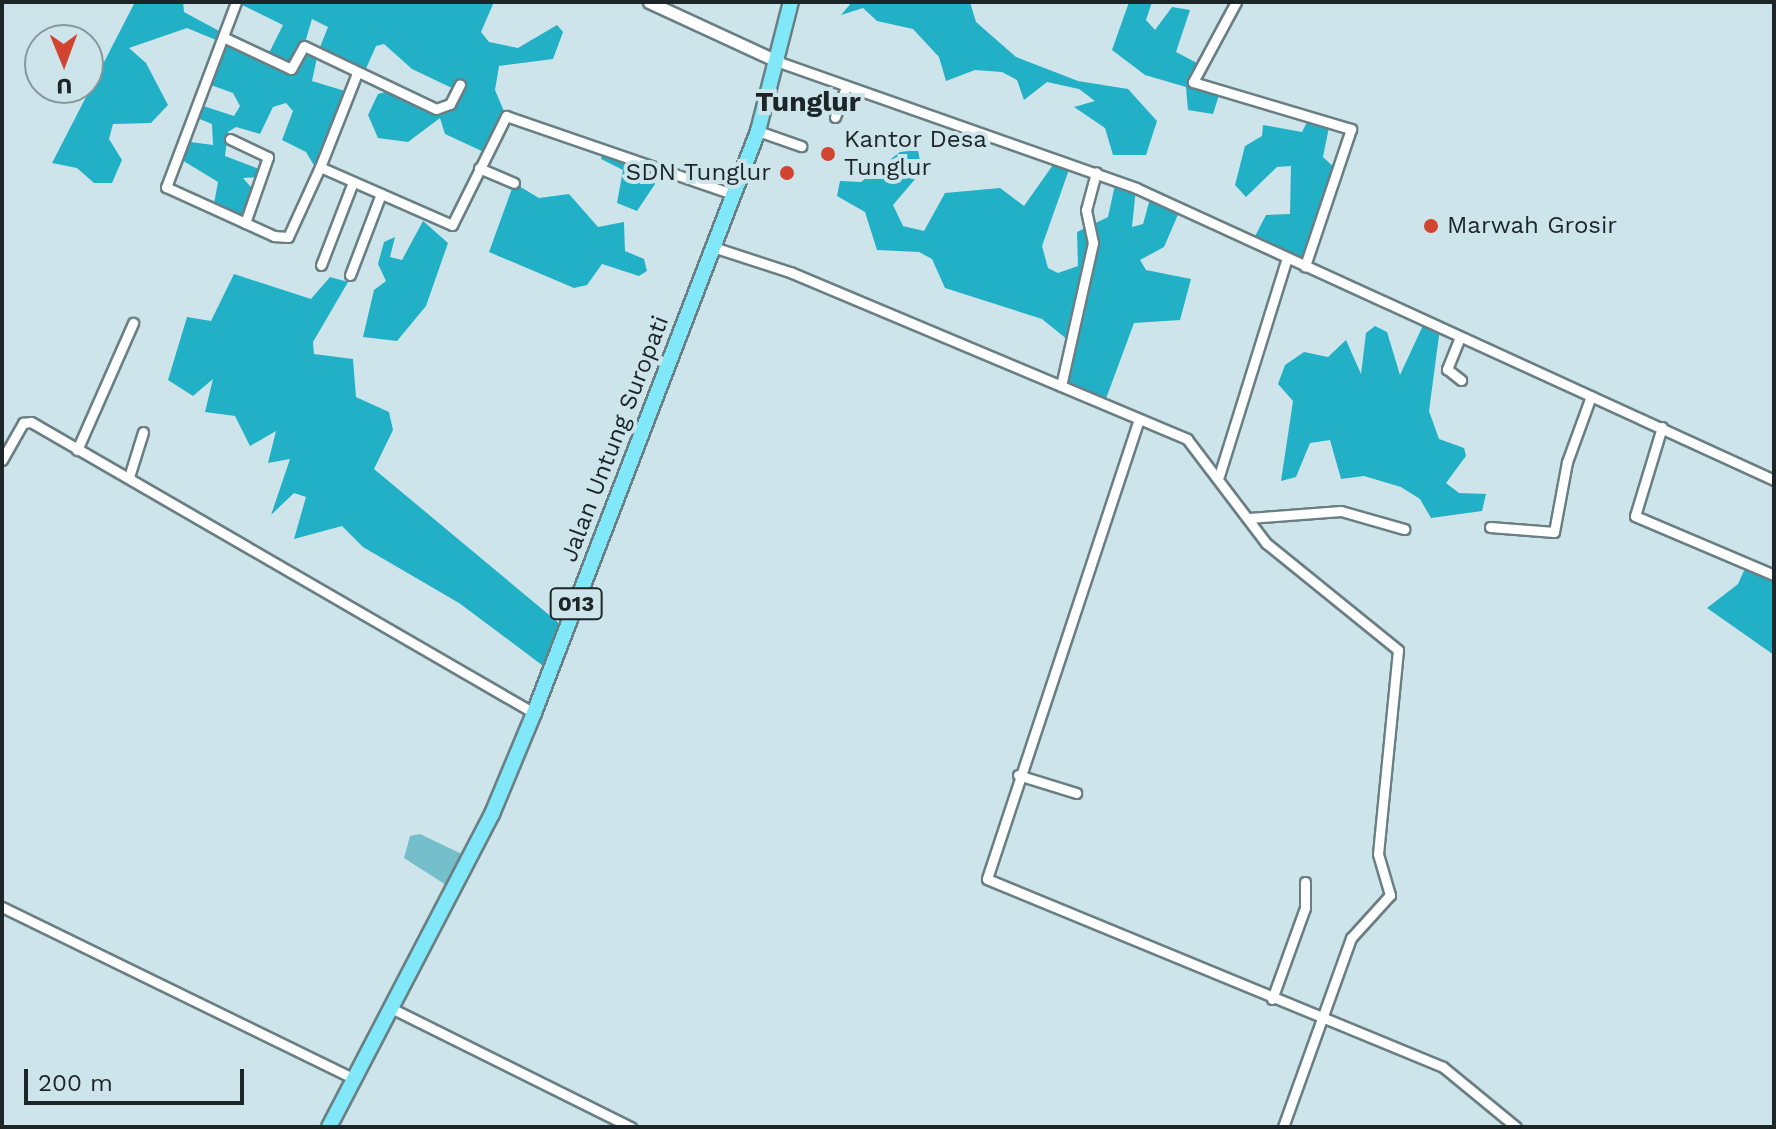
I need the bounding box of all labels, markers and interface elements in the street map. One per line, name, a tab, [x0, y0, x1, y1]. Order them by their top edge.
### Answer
north arrow	[24, 24, 104, 104]
text: U	[56, 74, 72, 99]
district label: Tunglur	[755, 85, 861, 119]
place label: Kantor Desa Tunglur	[844, 126, 987, 182]
marker: Kantor Desa Tunglur	[819, 145, 837, 163]
place label: SDN Tunglur	[625, 159, 771, 187]
marker: SDN Tunglur	[778, 164, 796, 182]
place label: Marwah Grosir	[1447, 212, 1617, 240]
marker: Marwah Grosir	[1422, 217, 1440, 235]
street label: Jalan Untung Suropati	[555, 312, 675, 566]
road number: 013	[548, 586, 604, 622]
scale bar	[28, 1053, 248, 1103]
text: 200 m	[38, 1069, 113, 1097]

